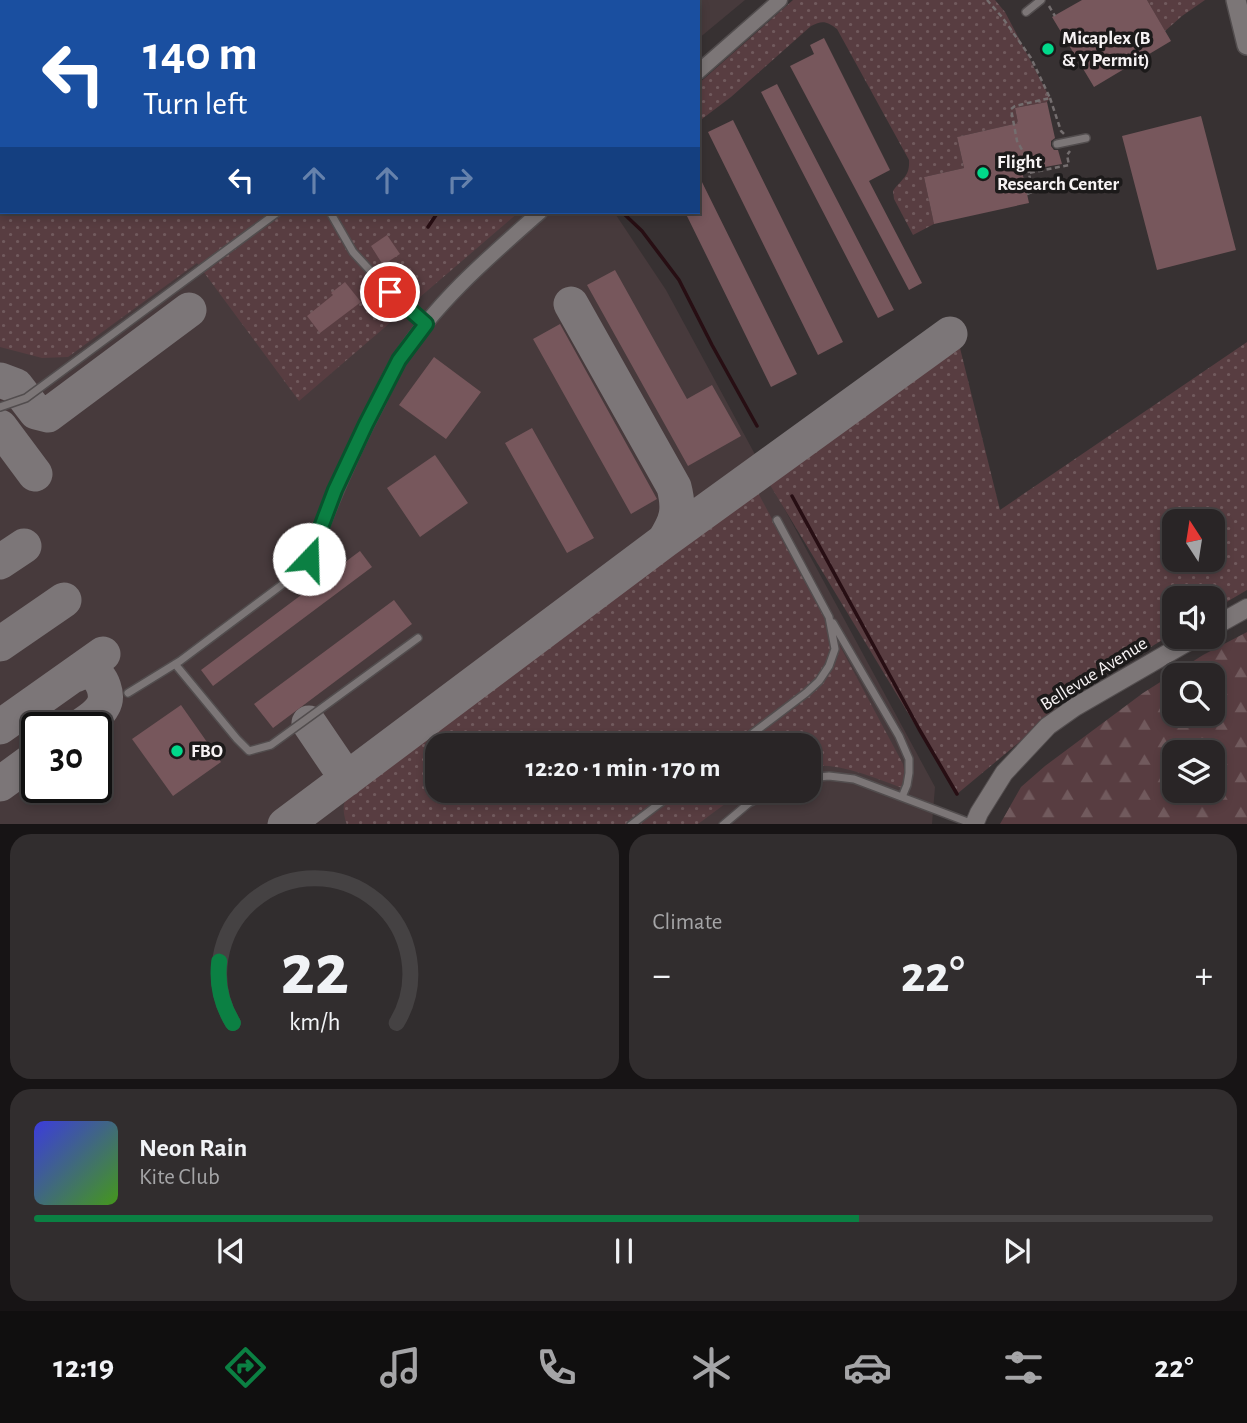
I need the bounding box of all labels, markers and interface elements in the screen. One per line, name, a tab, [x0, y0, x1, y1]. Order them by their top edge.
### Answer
icon: left	[28, 28, 119, 119]
place label: Micaplex (B & Y Permit)	[1062, 29, 1150, 70]
text: 140 m	[143, 30, 258, 79]
marker: Micaplex (B & Y Permit)	[1040, 41, 1056, 57]
text: Turn left	[143, 88, 247, 120]
place label: Flight Research Center	[997, 153, 1119, 194]
icon: left	[222, 161, 260, 199]
icon: ahead	[295, 161, 333, 199]
icon: ahead	[368, 161, 406, 199]
icon: right	[441, 161, 479, 199]
marker: Flight Research Center	[975, 165, 991, 181]
pin	[360, 262, 420, 322]
icon: arrive	[371, 273, 409, 311]
north arrow	[1162, 509, 1225, 572]
map controls	[1162, 509, 1225, 803]
position arrow	[272, 522, 346, 596]
button: sound	[1162, 586, 1225, 649]
street label: Bellevue Avenue	[1037, 634, 1151, 714]
button: search	[1162, 663, 1225, 726]
speed limit sign: 30	[21, 712, 112, 803]
button: layers	[1162, 740, 1225, 803]
place label: FBO	[191, 742, 223, 761]
marker: FBO	[169, 743, 185, 759]
text: 12:20 · 1 min · 170 m	[526, 755, 720, 781]
text: Climate	[653, 911, 722, 934]
text: 22	[280, 935, 349, 1008]
text: 22°	[901, 949, 965, 1001]
text: −	[653, 957, 671, 995]
text: +	[1195, 957, 1213, 995]
text: km/h	[288, 1009, 340, 1034]
text: Neon Rain	[139, 1135, 247, 1161]
text: Kite Club	[139, 1166, 220, 1189]
icon: previous	[212, 1232, 250, 1270]
icon: pause	[605, 1232, 643, 1270]
icon: next	[998, 1232, 1036, 1270]
icon: directions	[221, 1343, 270, 1392]
icon: music	[376, 1343, 425, 1392]
icon: phone	[532, 1343, 581, 1392]
icon: climate	[687, 1343, 736, 1392]
icon: car	[843, 1343, 892, 1392]
icon: filters	[999, 1343, 1048, 1392]
text: 12:19	[53, 1351, 114, 1383]
text: 22°	[1154, 1351, 1194, 1383]

